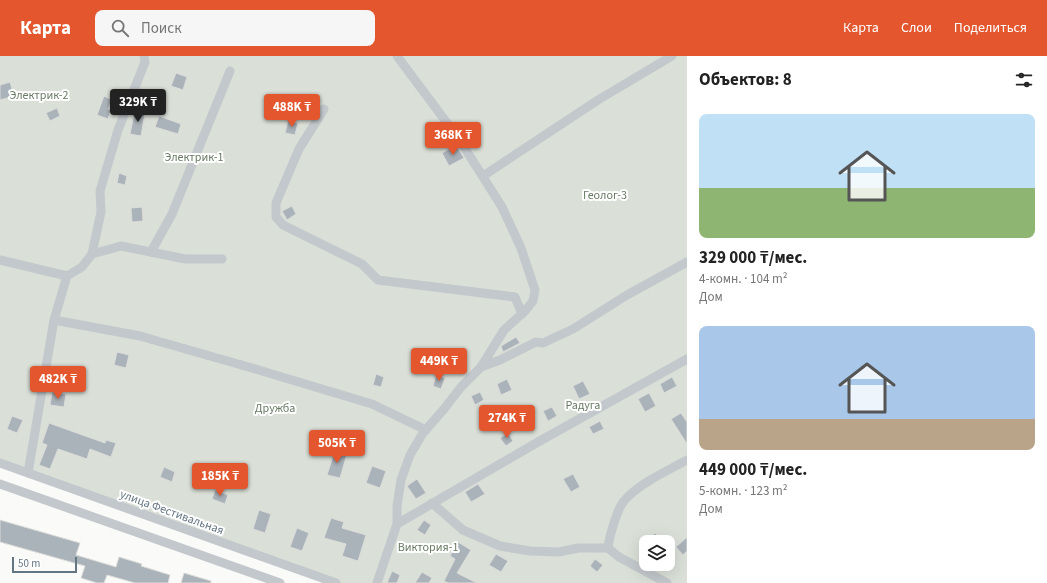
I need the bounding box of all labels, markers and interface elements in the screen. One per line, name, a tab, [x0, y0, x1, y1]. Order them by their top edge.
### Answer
search box	[95, 10, 375, 46]
text: Карта	[20, 15, 71, 42]
icon: search	[109, 17, 131, 39]
text: Поиск	[141, 18, 182, 39]
text: Карта	[843, 18, 879, 38]
text: Слои	[901, 18, 932, 38]
text: Поделиться	[954, 18, 1027, 38]
text: Объектов: 8	[699, 68, 792, 92]
icon: filters	[1013, 69, 1035, 91]
park label: Электрик-2	[9, 87, 69, 104]
pin: 329K ₸	[105, 89, 171, 123]
text: 329K ₸	[119, 93, 157, 111]
pin: 488K ₸	[259, 94, 325, 128]
text: 488K ₸	[273, 98, 311, 116]
pin: 368K ₸	[420, 122, 486, 156]
text: 368K ₸	[434, 126, 472, 144]
icon: home	[831, 140, 903, 212]
park label: Электрик-1	[164, 149, 224, 166]
park label: Геолог-3	[583, 187, 627, 204]
text: 329 000 ₸/мес.	[699, 246, 807, 270]
text: 4-комн. · 104 m²	[699, 270, 788, 288]
text: Дом	[699, 288, 723, 306]
pin: 449K ₸	[406, 348, 472, 382]
text: 449K ₸	[420, 352, 458, 370]
icon: home	[831, 352, 903, 424]
pin: 482K ₸	[25, 366, 91, 400]
text: 482K ₸	[39, 370, 77, 388]
park label: Радуга	[566, 397, 600, 414]
park label: Дружба	[255, 400, 295, 417]
pin: 274K ₸	[474, 405, 540, 439]
text: 274K ₸	[488, 409, 526, 427]
pin: 505K ₸	[304, 430, 370, 464]
text: 505K ₸	[318, 434, 356, 452]
text: 449 000 ₸/мес.	[699, 458, 807, 482]
pin: 185K ₸	[187, 463, 253, 497]
text: 185K ₸	[201, 467, 239, 485]
text: 5-комн. · 123 m²	[699, 482, 788, 500]
street label: улица Фестивальная	[117, 486, 226, 539]
text: Дом	[699, 500, 723, 518]
map controls	[639, 535, 675, 571]
button: layers	[639, 535, 675, 571]
park label: Виктория-1	[398, 539, 458, 556]
scale bar	[12, 555, 77, 574]
text: 50 m	[18, 556, 40, 571]

